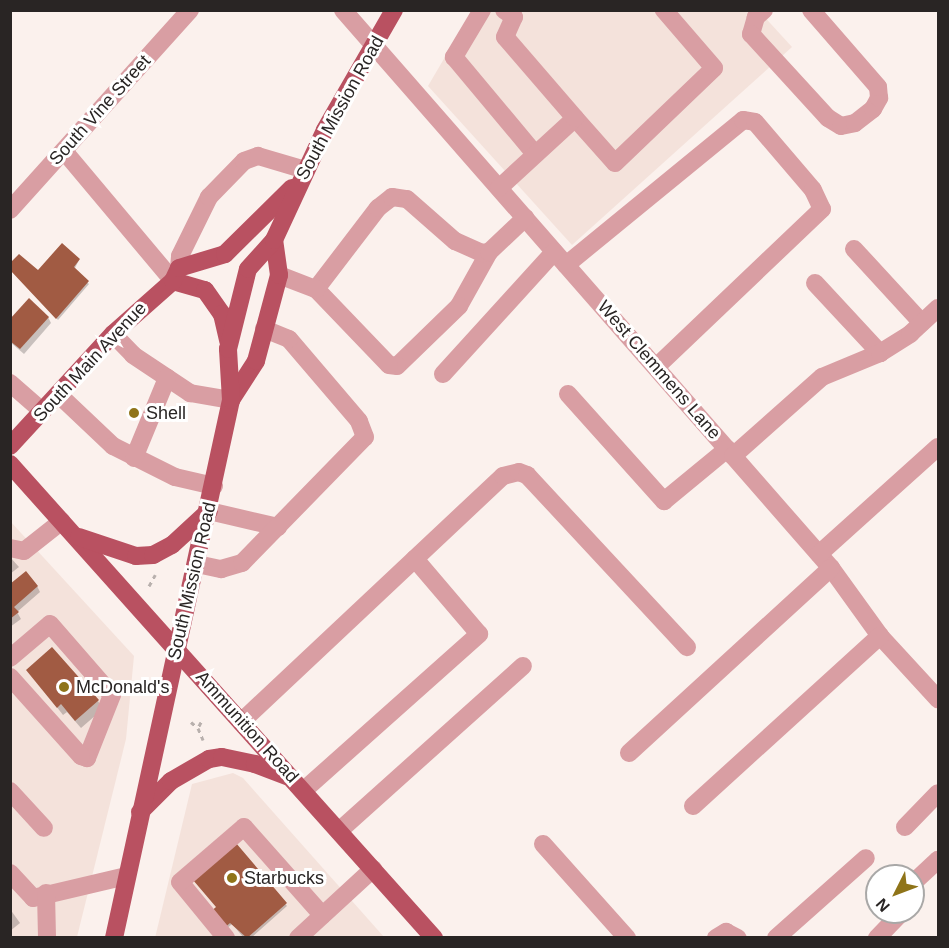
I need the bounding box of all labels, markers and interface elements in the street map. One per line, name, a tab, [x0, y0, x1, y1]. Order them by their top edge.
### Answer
street label: South Mission Road	[292, 32, 388, 184]
street label: South Vine Street	[45, 50, 155, 170]
street label: West Clemmens Lane	[593, 296, 725, 444]
street label: South Main Avenue	[29, 297, 151, 427]
place label: Shell	[146, 402, 186, 424]
marker: Shell	[127, 406, 141, 420]
street label: South Mission Road	[163, 500, 221, 662]
street label: Ammunition Road	[191, 667, 303, 787]
place label: McDonald's	[76, 676, 169, 698]
marker: McDonald's	[57, 680, 71, 694]
north arrow	[865, 864, 925, 924]
place label: Starbucks	[244, 867, 324, 889]
marker: Starbucks	[225, 871, 239, 885]
text: N	[873, 895, 893, 915]

